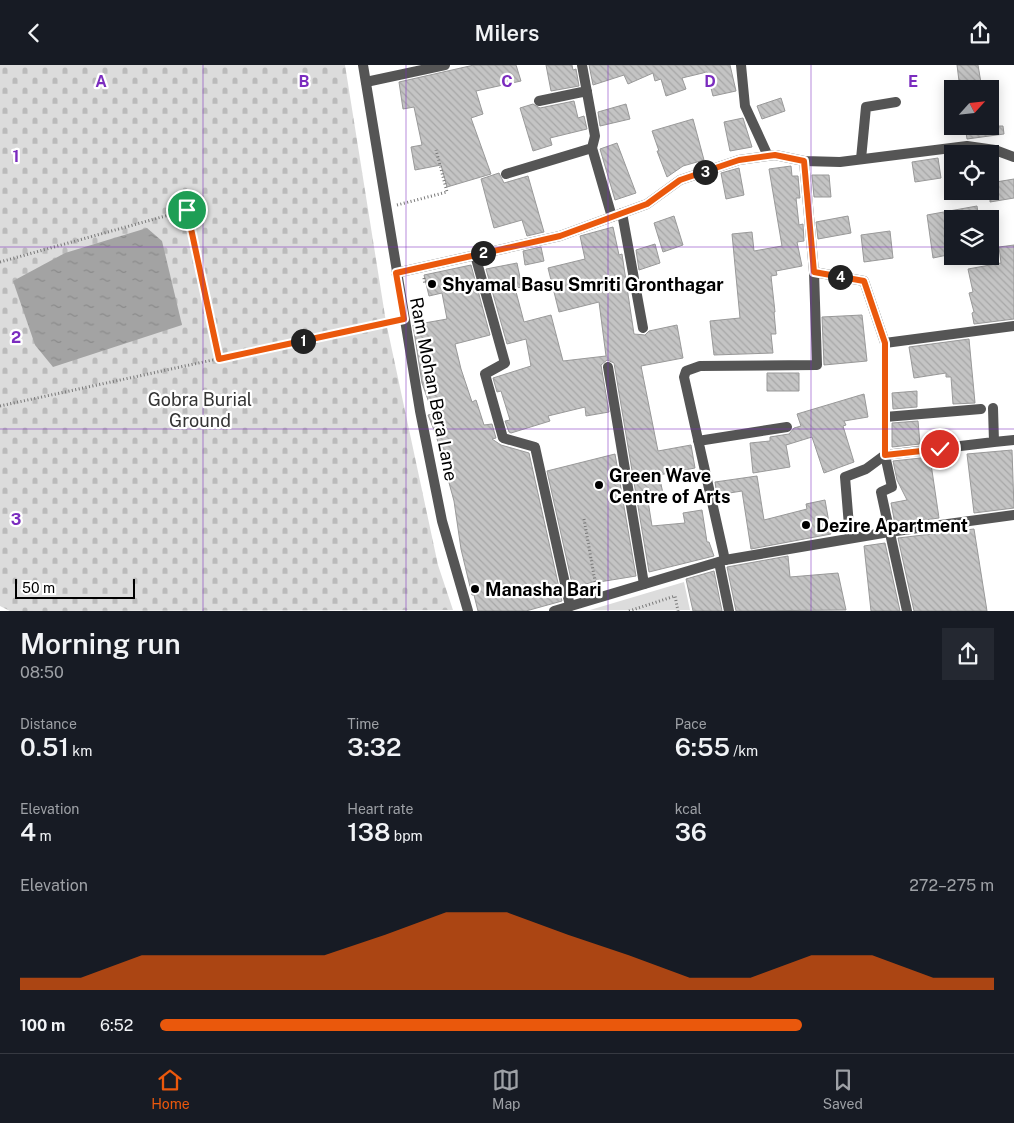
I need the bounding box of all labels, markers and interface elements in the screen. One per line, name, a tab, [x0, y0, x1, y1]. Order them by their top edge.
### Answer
icon: back	[20, 19, 48, 47]
icon: share	[966, 19, 994, 47]
text: Milers	[475, 20, 539, 46]
text: A	[95, 72, 107, 91]
text: B	[299, 72, 310, 91]
text: C	[501, 72, 513, 91]
text: D	[704, 72, 716, 91]
text: E	[908, 72, 918, 91]
north arrow	[944, 80, 999, 135]
map controls	[944, 80, 999, 265]
button: locate	[944, 145, 999, 200]
text: 1	[13, 147, 19, 166]
pin: 3	[692, 159, 718, 185]
text: 3	[701, 164, 710, 180]
pin	[166, 189, 208, 231]
icon: arrive	[173, 196, 201, 224]
button: layers	[944, 210, 999, 265]
pin: 2	[470, 241, 496, 265]
text: 2	[479, 245, 488, 261]
pin: 4	[828, 265, 852, 289]
text: 4	[836, 269, 845, 285]
place label: Shyamal Basu Smriti Gronthagar	[442, 274, 724, 295]
marker: Shyamal Basu Smriti Gronthagar	[426, 278, 438, 290]
street label: Ram Mohan Bera Lane	[406, 295, 462, 483]
text: 2	[11, 328, 21, 347]
pin: 1	[290, 329, 316, 353]
text: 1	[301, 333, 307, 349]
park label: Gobra Burial Ground	[148, 389, 252, 431]
pin	[919, 428, 961, 470]
icon: check	[926, 435, 954, 463]
place label: Green Wave Centre of Arts	[609, 465, 730, 507]
marker: Green Wave Centre of Arts	[593, 479, 605, 491]
text: 3	[11, 510, 21, 529]
place label: Dezire Apartment	[816, 515, 968, 536]
marker: Dezire Apartment	[800, 519, 812, 531]
scale bar	[15, 575, 135, 599]
place label: Manasha Bari	[485, 579, 602, 600]
text: 50 m	[22, 580, 55, 596]
marker: Manasha Bari	[469, 583, 481, 595]
text: Morning run	[20, 627, 181, 660]
button: share	[942, 628, 994, 680]
text: 08:50	[20, 663, 64, 682]
text: Distance	[20, 716, 77, 732]
text: Time	[347, 716, 379, 732]
text: Pace	[675, 716, 707, 732]
text: 0.51	[20, 732, 69, 762]
text: 3:32	[347, 732, 401, 762]
text: 6:55	[675, 732, 730, 762]
text: km	[69, 743, 92, 759]
text: /km	[730, 743, 758, 759]
text: Elevation	[20, 801, 79, 817]
text: Heart rate	[347, 801, 414, 817]
text: kcal	[675, 801, 702, 817]
text: 4	[20, 817, 36, 847]
text: 138	[347, 817, 390, 847]
text: 36	[675, 817, 707, 847]
text: m	[36, 828, 52, 844]
text: bpm	[390, 828, 423, 844]
text: Elevation	[20, 876, 88, 895]
text: 272–275 m	[909, 876, 994, 895]
text: 100 m	[20, 1016, 65, 1035]
text: 6:52	[100, 1016, 133, 1035]
tab: Home	[151, 1066, 190, 1112]
tab: Map	[492, 1066, 520, 1112]
tab: Saved	[823, 1066, 863, 1112]

